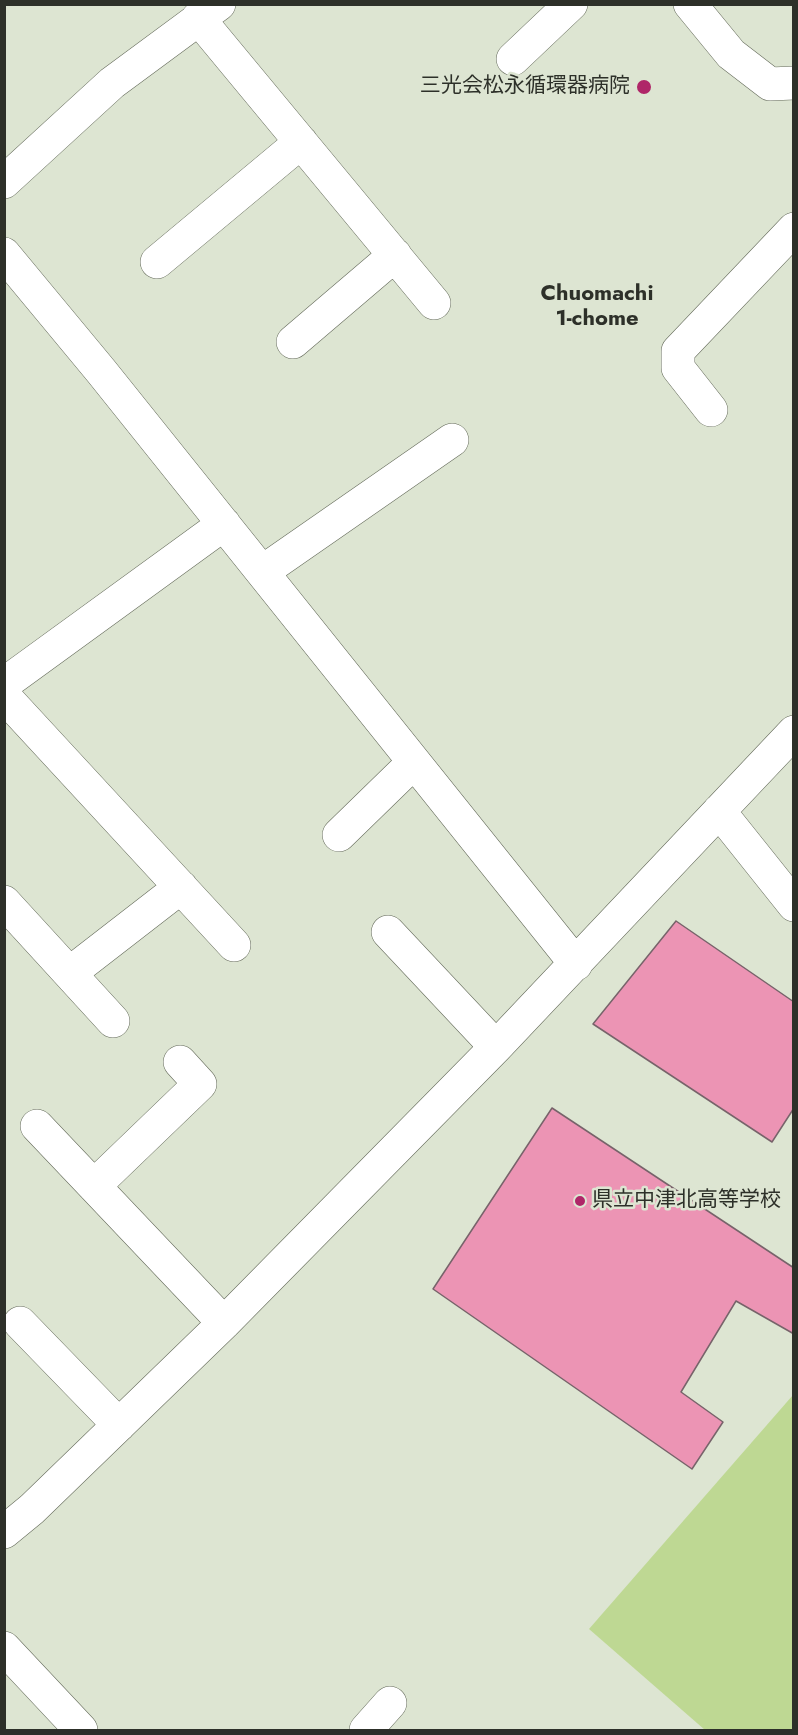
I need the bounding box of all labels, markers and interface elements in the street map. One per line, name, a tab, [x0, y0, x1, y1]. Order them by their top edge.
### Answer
place label: 三光会松永循環器病院	[420, 74, 630, 100]
marker: 三光会松永循環器病院	[635, 78, 653, 96]
district label: Chuomachi 1-chome	[541, 282, 653, 334]
place label: 県立中津北高等学校	[592, 1188, 781, 1214]
marker: 県立中津北高等学校	[573, 1194, 587, 1208]

